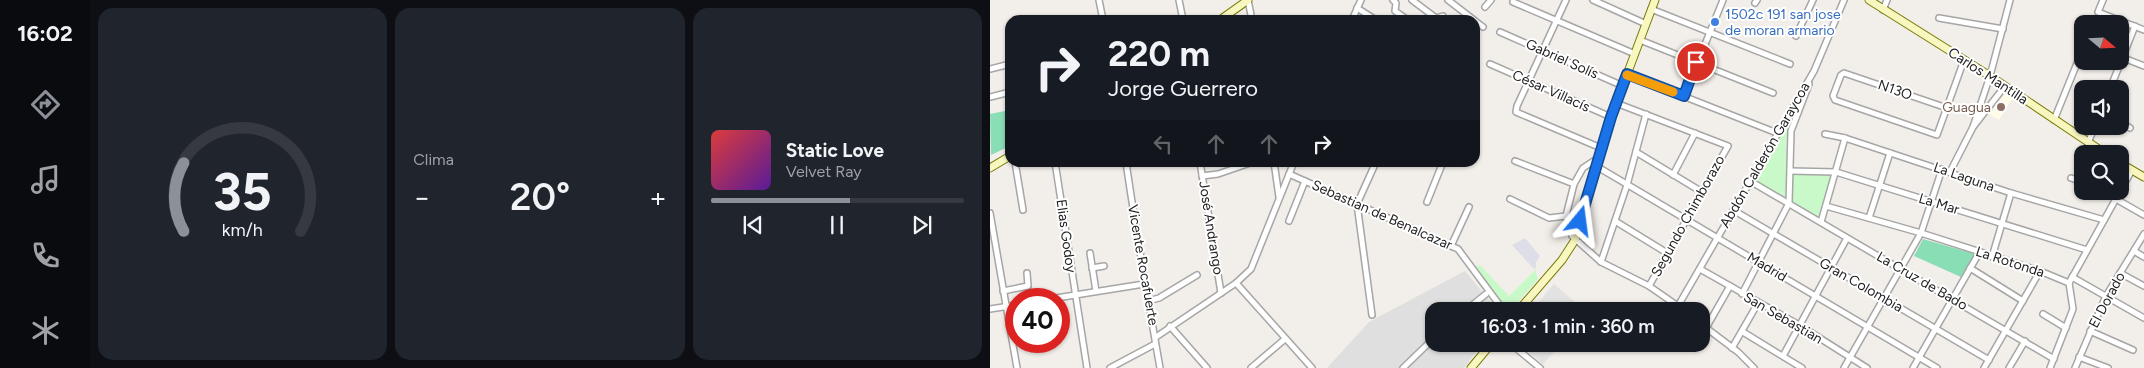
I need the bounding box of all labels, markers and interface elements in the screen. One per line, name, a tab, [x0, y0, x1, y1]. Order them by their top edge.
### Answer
place label: 1502c 191 san jose de moran armario	[1725, 6, 1841, 39]
north arrow	[2074, 15, 2129, 70]
map controls	[2074, 15, 2129, 200]
marker: 1502c 191 san jose de moran armario	[1709, 16, 1721, 28]
text: 16:02	[17, 20, 73, 47]
text: 220 m	[1108, 33, 1210, 75]
icon: right	[1025, 35, 1090, 100]
street label: Gabriel Solís	[1523, 35, 1601, 83]
pin	[1675, 41, 1717, 83]
street label: Carlos Mantilla	[1945, 44, 2031, 108]
icon: arrive	[1682, 48, 1710, 76]
street label: César Villacís	[1510, 66, 1592, 116]
text: Jorge Guerrero	[1108, 75, 1258, 102]
street label: N13O	[1876, 76, 1914, 104]
street label: Abdón Calderón Garaycoa	[1716, 79, 1814, 231]
button: sound	[2074, 80, 2129, 135]
icon: directions	[28, 87, 63, 122]
place label: Guagua	[1942, 99, 1991, 116]
marker: Guagua	[1995, 101, 2007, 113]
icon: left	[1149, 130, 1177, 158]
icon: ahead	[1202, 130, 1230, 158]
icon: ahead	[1255, 130, 1283, 158]
icon: right	[1308, 130, 1336, 158]
text: Static Love	[786, 139, 884, 162]
button: search	[2074, 145, 2129, 200]
text: Clima	[413, 150, 454, 169]
street label: Segundo Chimborazo	[1648, 152, 1728, 280]
street label: La Laguna	[1931, 159, 1997, 195]
text: 35	[213, 161, 272, 223]
icon: music	[28, 162, 63, 197]
text: Velvet Ray	[786, 162, 862, 181]
text: 20°	[510, 174, 570, 220]
street label: Sebastian de Benalcazar	[1309, 176, 1455, 254]
text: −	[413, 180, 431, 214]
text: +	[649, 180, 667, 214]
street label: José Andrango	[1195, 180, 1227, 276]
street label: La Mar	[1917, 190, 1962, 218]
position arrow	[1553, 194, 1605, 246]
street label: Elias Godoy	[1052, 198, 1080, 274]
street label: Vicente Rocafuerte	[1124, 203, 1162, 327]
icon: previous	[739, 211, 767, 239]
icon: pause	[823, 211, 851, 239]
icon: next	[908, 211, 936, 239]
text: km/h	[222, 219, 263, 240]
icon: phone	[28, 238, 63, 273]
street label: La Rotonda	[1973, 243, 2047, 281]
street label: La Cruz de Bado	[1874, 248, 1970, 314]
street label: Madrid	[1744, 249, 1790, 285]
street label: Gran Colombia	[1816, 254, 1906, 316]
street label: El Dorado	[2085, 269, 2129, 331]
speed limit sign: 40	[1005, 288, 1070, 353]
street label: San Sebastian	[1740, 288, 1826, 348]
icon: climate	[28, 313, 63, 348]
text: 16:03 · 1 min · 360 m	[1480, 315, 1655, 338]

